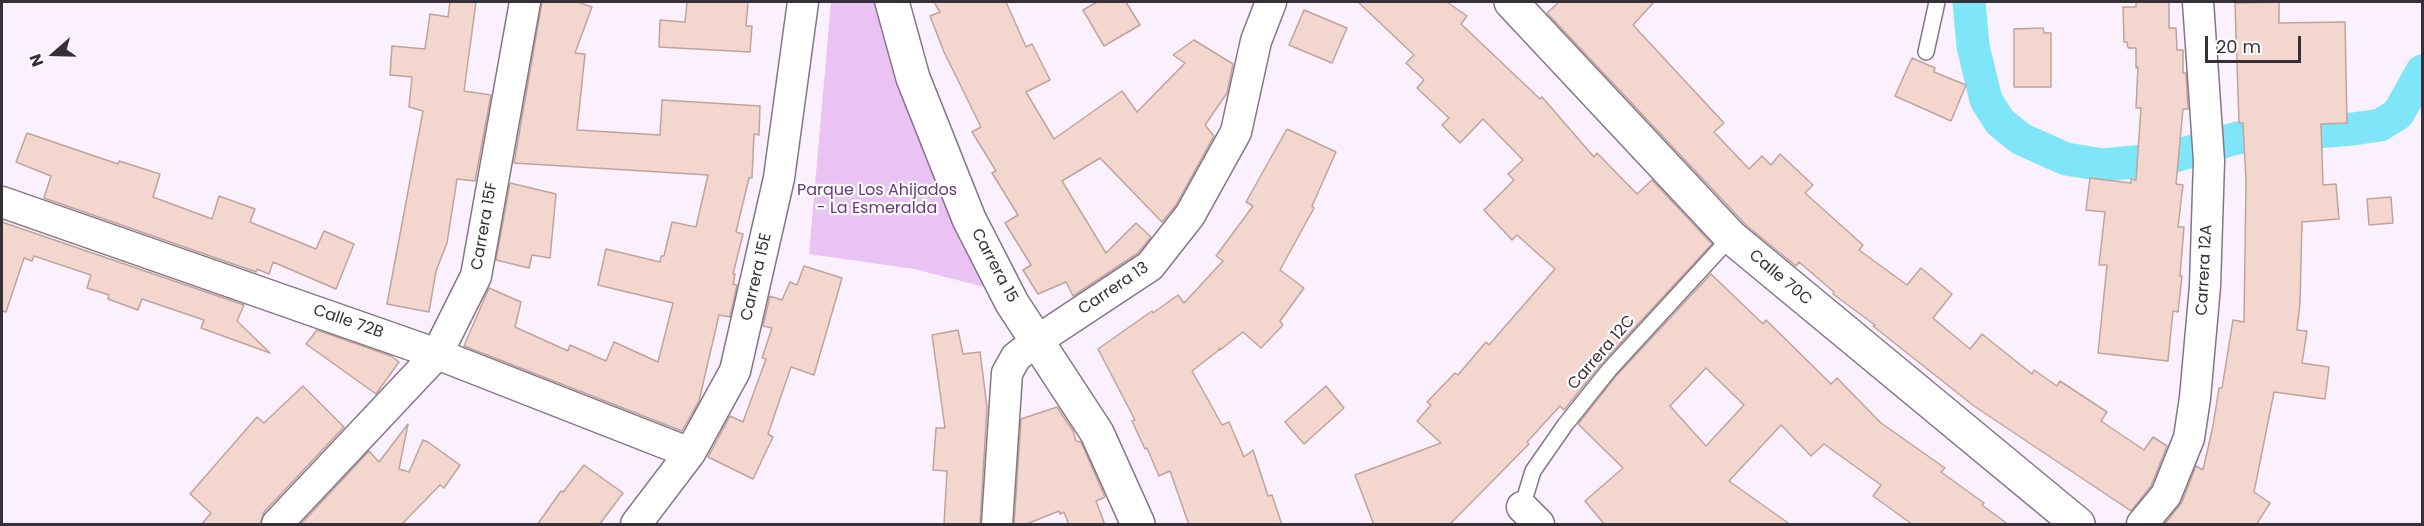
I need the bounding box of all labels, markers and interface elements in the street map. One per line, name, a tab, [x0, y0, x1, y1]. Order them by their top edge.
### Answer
north arrow	[24, 24, 84, 84]
scale bar	[2208, 24, 2304, 62]
text: 20 m	[2216, 34, 2261, 59]
text: N	[24, 51, 49, 70]
street label: Carrera 15F	[468, 180, 502, 272]
park label: Parque Los Ahijados - La Esmeralda	[797, 181, 957, 219]
street label: Carrera 12A	[2193, 224, 2217, 316]
street label: Carrera 15	[966, 226, 1022, 306]
street label: Carrera 15E	[738, 231, 776, 323]
street label: Calle 70C	[1745, 246, 1815, 310]
street label: Carrera 13	[1075, 258, 1153, 320]
street label: Calle 72B	[310, 301, 386, 343]
street label: Carrera 12C	[1564, 312, 1640, 394]

